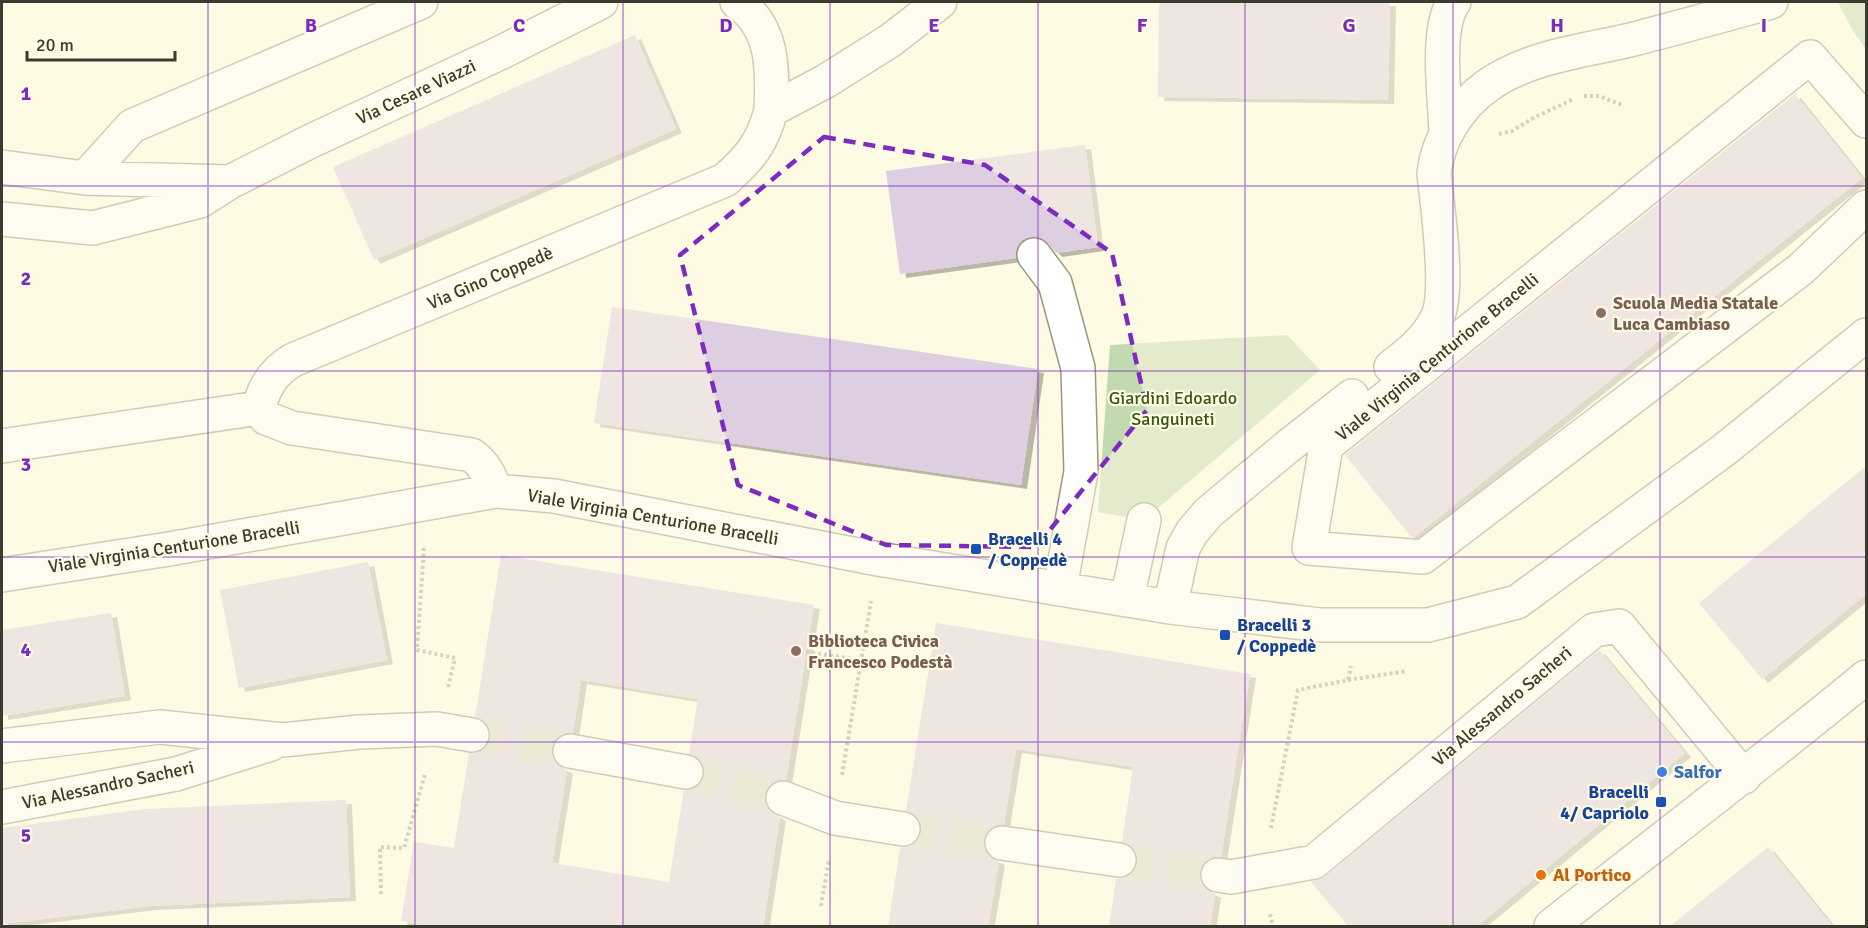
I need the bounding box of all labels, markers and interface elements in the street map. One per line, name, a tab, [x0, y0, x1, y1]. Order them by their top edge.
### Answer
text: B	[305, 13, 317, 38]
text: C	[513, 13, 525, 38]
text: D	[719, 13, 733, 38]
text: E	[928, 13, 940, 38]
text: F	[1137, 13, 1148, 38]
text: G	[1342, 13, 1356, 38]
text: H	[1550, 13, 1564, 38]
text: I	[1761, 13, 1767, 38]
scale bar	[27, 24, 176, 62]
text: 20 m	[36, 34, 74, 56]
street label: Via Cesare Viazzi	[353, 55, 479, 129]
text: 1	[21, 81, 32, 106]
street label: Via Gino Coppedè	[424, 242, 556, 314]
text: 2	[21, 266, 31, 291]
street label: Viale Virginia Centurione Bracelli	[1331, 268, 1543, 446]
place label: Scuola Media Statale Luca Cambiaso	[1613, 292, 1778, 335]
marker: Scuola Media Statale Luca Cambiaso	[1594, 306, 1608, 320]
park label: Giardini Edoardo Sanguineti	[1109, 387, 1237, 430]
text: 3	[21, 452, 31, 477]
street label: Viale Virginia Centurione Bracelli	[526, 484, 780, 550]
street label: Viale Virginia Centurione Bracelli	[47, 516, 301, 578]
place label: Bracelli 4 / Coppedè	[988, 528, 1067, 571]
marker: Bracelli 4 / Coppedè	[969, 542, 983, 556]
place label: Bracelli 3 / Coppedè	[1237, 614, 1316, 657]
marker: Bracelli 3 / Coppedè	[1218, 628, 1232, 642]
place label: Biblioteca Civica Francesco Podestà	[808, 630, 953, 673]
text: 4	[21, 637, 32, 662]
street label: Via Alessandro Sacheri	[1428, 641, 1576, 771]
marker: Biblioteca Civica Francesco Podestà	[789, 644, 803, 658]
street label: Via Alessandro Sacheri	[20, 756, 196, 814]
place label: Salfor	[1674, 761, 1722, 783]
marker: Salfor	[1655, 765, 1669, 779]
place label: Bracelli 4/ Capriolo	[1560, 781, 1649, 824]
marker: Bracelli 4/ Capriolo	[1654, 795, 1668, 809]
text: 5	[21, 823, 31, 848]
place label: Al Portico	[1553, 864, 1631, 886]
marker: Al Portico	[1534, 868, 1548, 882]

